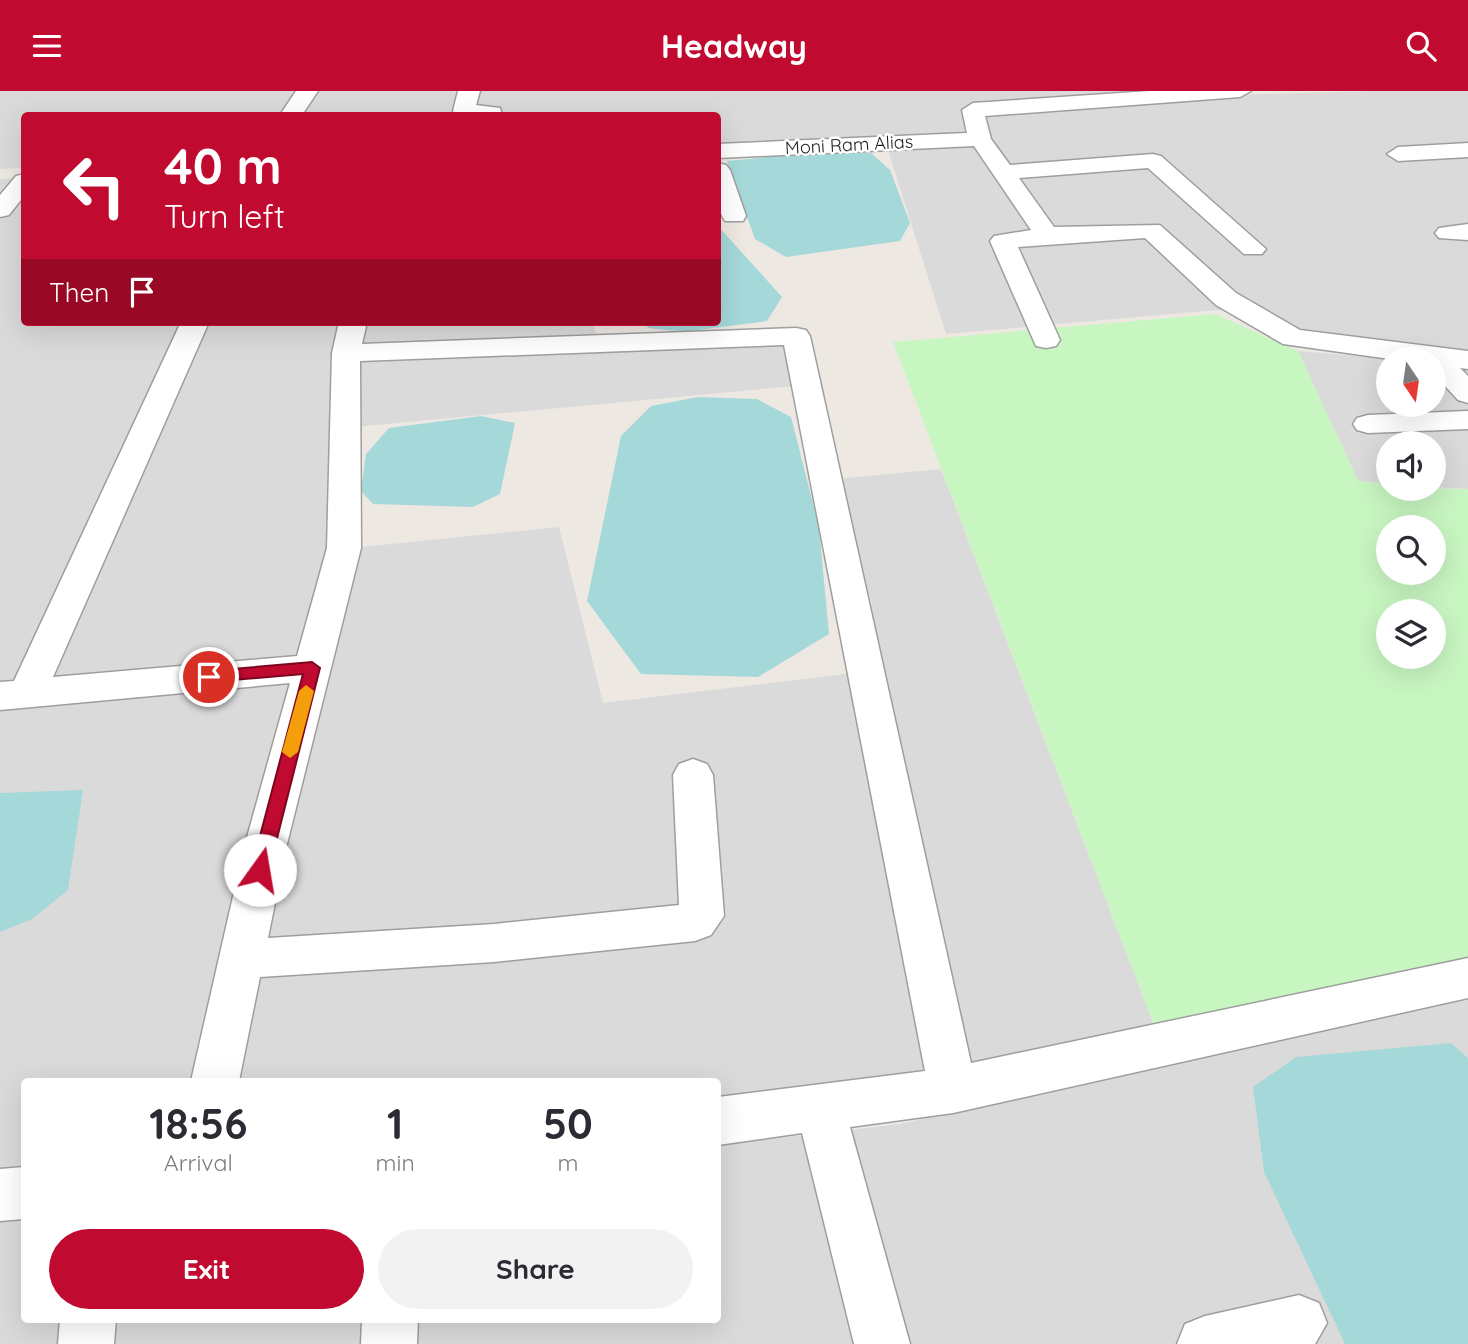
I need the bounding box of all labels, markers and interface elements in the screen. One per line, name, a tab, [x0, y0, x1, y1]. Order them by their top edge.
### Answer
text: Headway	[661, 26, 807, 66]
icon: menu	[28, 27, 66, 65]
icon: search	[1402, 27, 1440, 65]
street label: Moni Ram Alias	[784, 130, 914, 159]
text: 40 m	[164, 135, 282, 196]
icon: left	[49, 140, 140, 231]
text: Turn left	[164, 196, 285, 236]
icon: arrive	[123, 273, 161, 311]
text: Then	[49, 276, 109, 309]
north arrow	[1376, 347, 1446, 417]
map controls	[1376, 347, 1446, 669]
button: sound	[1376, 431, 1446, 501]
button: search	[1376, 515, 1446, 585]
button: layers	[1376, 599, 1446, 669]
pin	[179, 647, 239, 707]
icon: arrive	[190, 658, 228, 696]
position arrow	[223, 833, 297, 907]
text: 18:56	[149, 1097, 247, 1150]
text: 1	[387, 1097, 403, 1150]
text: 50	[543, 1097, 593, 1150]
text: Arrival	[164, 1148, 233, 1177]
text: min	[376, 1148, 415, 1177]
text: m	[557, 1148, 578, 1177]
button: Exit	[49, 1229, 364, 1309]
button: Share	[378, 1229, 693, 1309]

